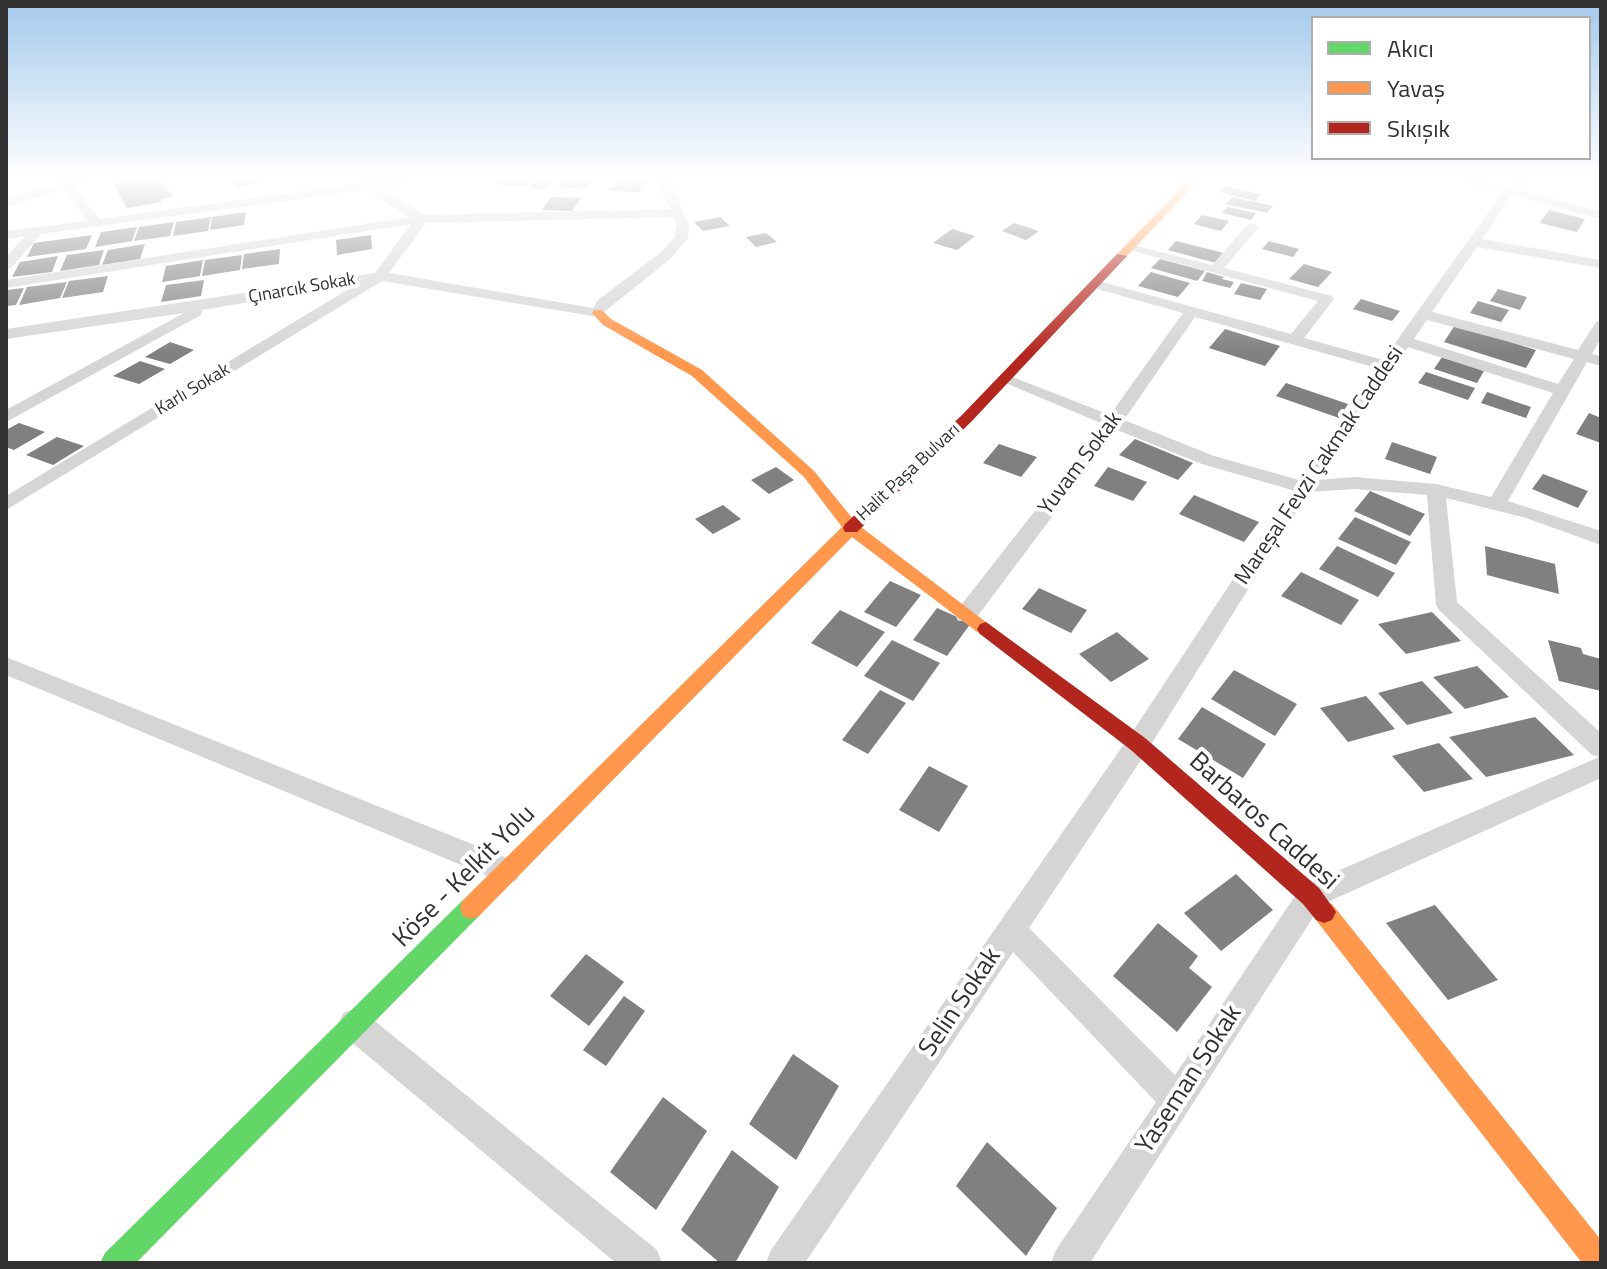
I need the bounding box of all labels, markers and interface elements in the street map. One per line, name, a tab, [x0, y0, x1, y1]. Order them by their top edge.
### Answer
legend	[1311, 16, 1591, 160]
text: Akıcı	[1387, 30, 1434, 66]
text: Yavaş	[1387, 70, 1445, 106]
text: Sıkışık	[1387, 110, 1450, 146]
street label: Çınarcık Sokak	[247, 269, 357, 309]
street label: Mareşal Fevzi Çakmak Caddesi	[1230, 342, 1410, 590]
street label: Karlı Sokak	[152, 359, 234, 421]
street label: Yuvam Sokak	[1034, 407, 1128, 521]
street label: Halit Paşa Bulvarı	[853, 420, 965, 526]
street label: Barbaros Caddesi	[1182, 747, 1344, 897]
street label: Köse - Kelkit Yolu	[387, 799, 543, 955]
street label: Selin Sokak	[913, 943, 1009, 1063]
street label: Yaseman Sokak	[1130, 1000, 1250, 1160]

